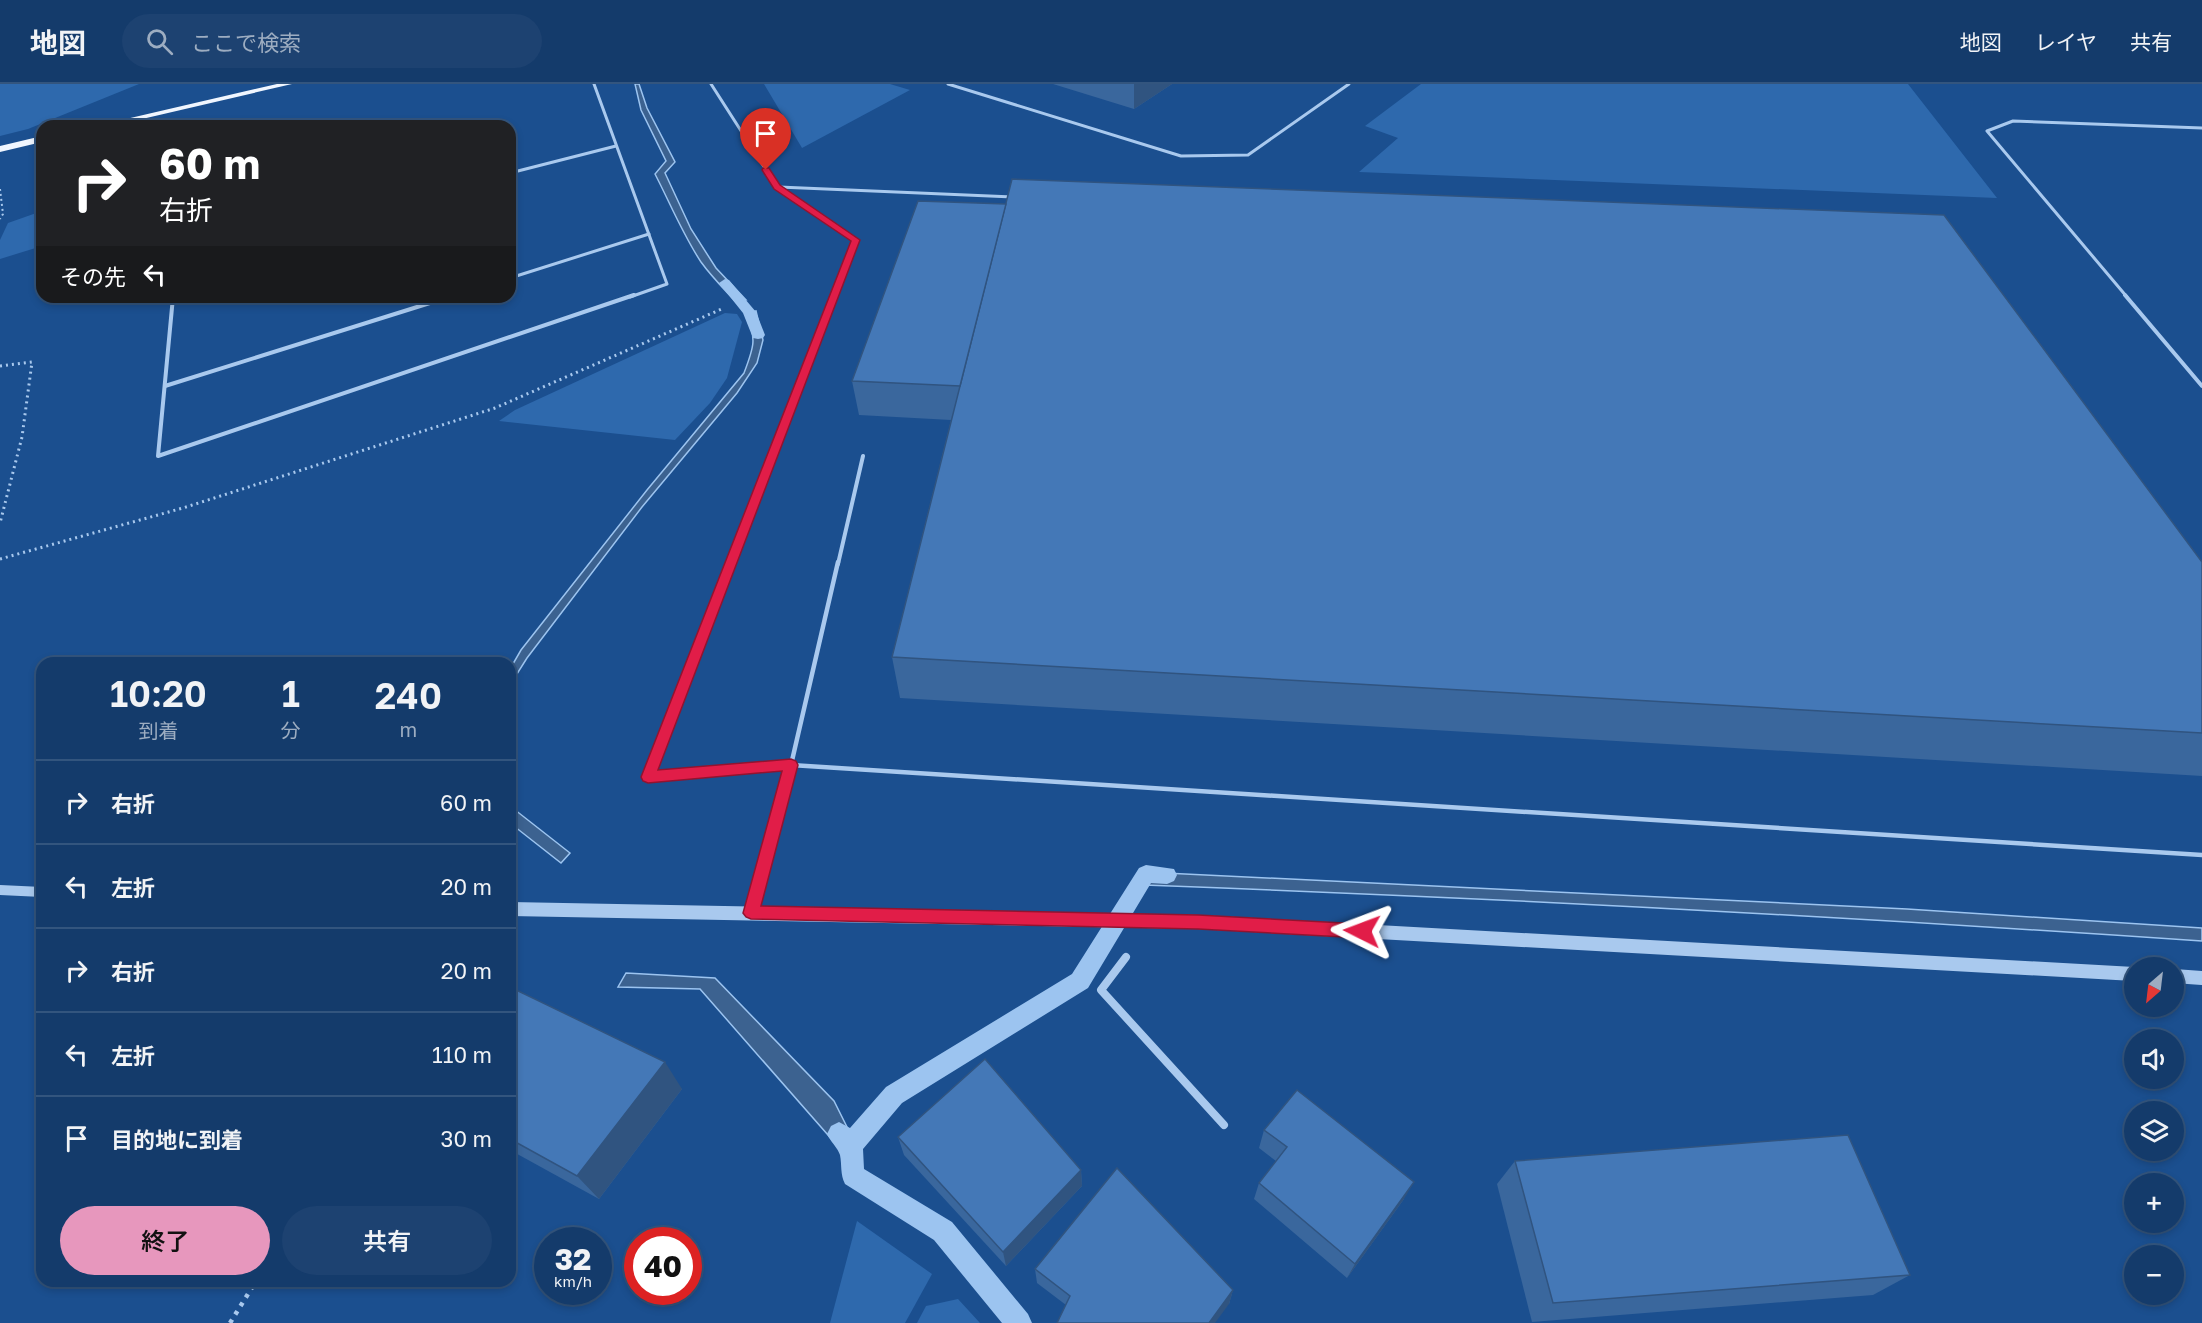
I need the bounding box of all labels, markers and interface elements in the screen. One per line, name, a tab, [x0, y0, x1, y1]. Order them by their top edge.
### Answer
search box	[122, 14, 542, 68]
icon: search	[143, 25, 176, 58]
text: 地図	[30, 26, 86, 59]
text: ここで検索	[191, 29, 301, 56]
text: 地図	[1960, 29, 2002, 55]
text: レイヤ	[2035, 29, 2097, 55]
text: 共有	[2130, 29, 2172, 55]
pin	[740, 108, 791, 170]
icon: arrive	[749, 117, 782, 150]
text: 60 m	[159, 138, 260, 188]
icon: right	[60, 144, 138, 222]
text: 右折	[159, 194, 213, 226]
icon: left	[138, 258, 171, 291]
text: その先	[60, 263, 126, 290]
text: 10:20	[110, 672, 207, 715]
text: 1	[282, 672, 300, 715]
text: 240	[375, 674, 442, 717]
text: m	[400, 717, 417, 741]
text: 到着	[138, 718, 178, 742]
text: 分	[281, 718, 301, 742]
icon: right	[60, 786, 93, 819]
text: 60 m	[440, 789, 492, 816]
text: 右折	[111, 790, 155, 817]
icon: left	[60, 870, 93, 903]
text: 20 m	[441, 873, 492, 900]
text: 左折	[111, 874, 155, 901]
position arrow	[1330, 899, 1394, 963]
icon: right	[60, 954, 93, 987]
text: 20 m	[441, 957, 492, 984]
north arrow	[2124, 957, 2184, 1017]
map controls	[2124, 957, 2184, 1305]
text: 右折	[111, 958, 155, 985]
button: sound	[2124, 1029, 2184, 1089]
icon: left	[60, 1038, 93, 1071]
text: 110 m	[432, 1041, 492, 1068]
text: 左折	[111, 1042, 155, 1069]
button: layers	[2124, 1101, 2184, 1161]
icon: arrive	[60, 1122, 93, 1155]
text: 30 m	[441, 1125, 492, 1152]
text: 目的地に到着	[111, 1126, 243, 1153]
button: +	[2124, 1173, 2184, 1233]
button: 終了	[60, 1206, 270, 1275]
button: 共有	[282, 1206, 492, 1275]
speed limit sign: 40	[624, 1227, 702, 1305]
text: 32	[555, 1241, 591, 1277]
button: −	[2124, 1245, 2184, 1305]
text: km/h	[554, 1272, 592, 1290]

